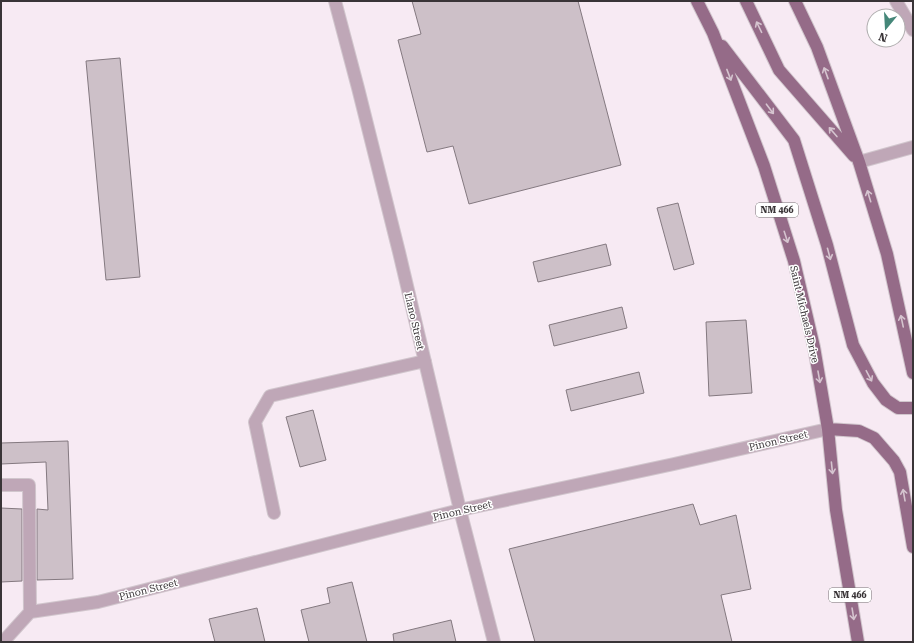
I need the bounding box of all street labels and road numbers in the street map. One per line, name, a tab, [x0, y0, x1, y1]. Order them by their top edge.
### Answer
road number: NM 466	[756, 203, 798, 217]
street label: Saint Michaels Drive	[788, 264, 821, 364]
street label: Llano Street	[403, 291, 427, 351]
street label: Pinon Street	[748, 428, 809, 453]
street label: Pinon Street	[432, 498, 493, 523]
street label: Pinon Street	[118, 577, 179, 602]
road number: NM 466	[829, 588, 871, 602]

